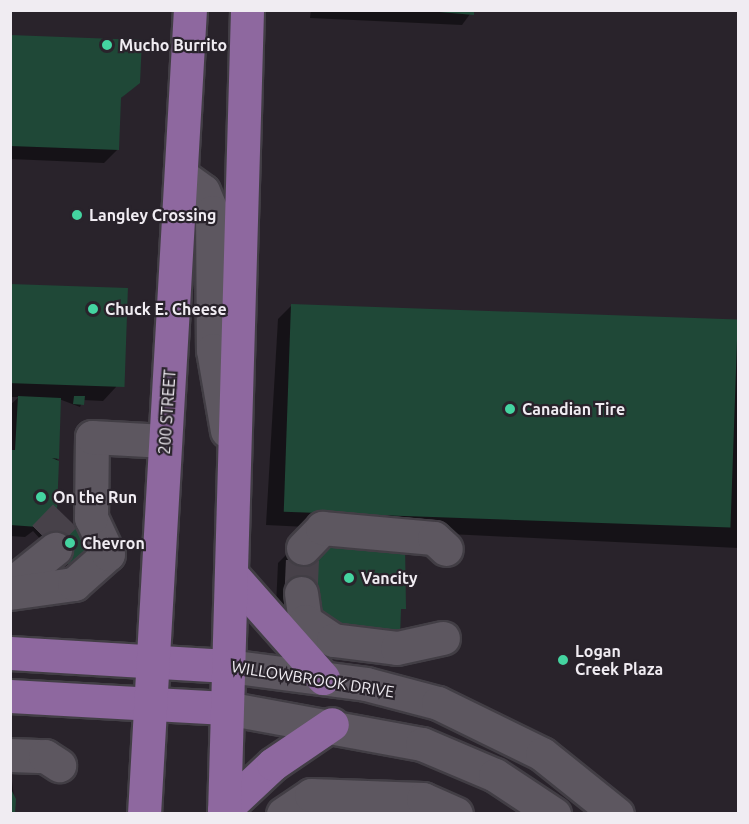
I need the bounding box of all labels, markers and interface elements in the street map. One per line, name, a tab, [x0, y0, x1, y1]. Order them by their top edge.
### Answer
place label: Mucho Burrito	[119, 35, 227, 55]
marker: Mucho Burrito	[100, 38, 114, 52]
place label: Langley Crossing	[89, 205, 216, 225]
marker: Langley Crossing	[70, 208, 84, 222]
place label: Chuck E. Cheese	[105, 299, 227, 319]
marker: Chuck E. Cheese	[86, 302, 100, 316]
street label: 200 STREET	[154, 369, 180, 455]
place label: Canadian Tire	[522, 399, 625, 419]
marker: Canadian Tire	[503, 402, 517, 416]
place label: On the Run	[53, 487, 137, 507]
marker: On the Run	[34, 490, 48, 504]
place label: Chevron	[82, 533, 145, 553]
marker: Chevron	[63, 536, 77, 550]
place label: Vancity	[361, 568, 418, 588]
marker: Vancity	[342, 571, 356, 585]
place label: Logan Creek Plaza	[575, 641, 663, 679]
marker: Logan Creek Plaza	[556, 653, 570, 667]
street label: WILLOWBROOK DRIVE	[230, 657, 396, 701]

